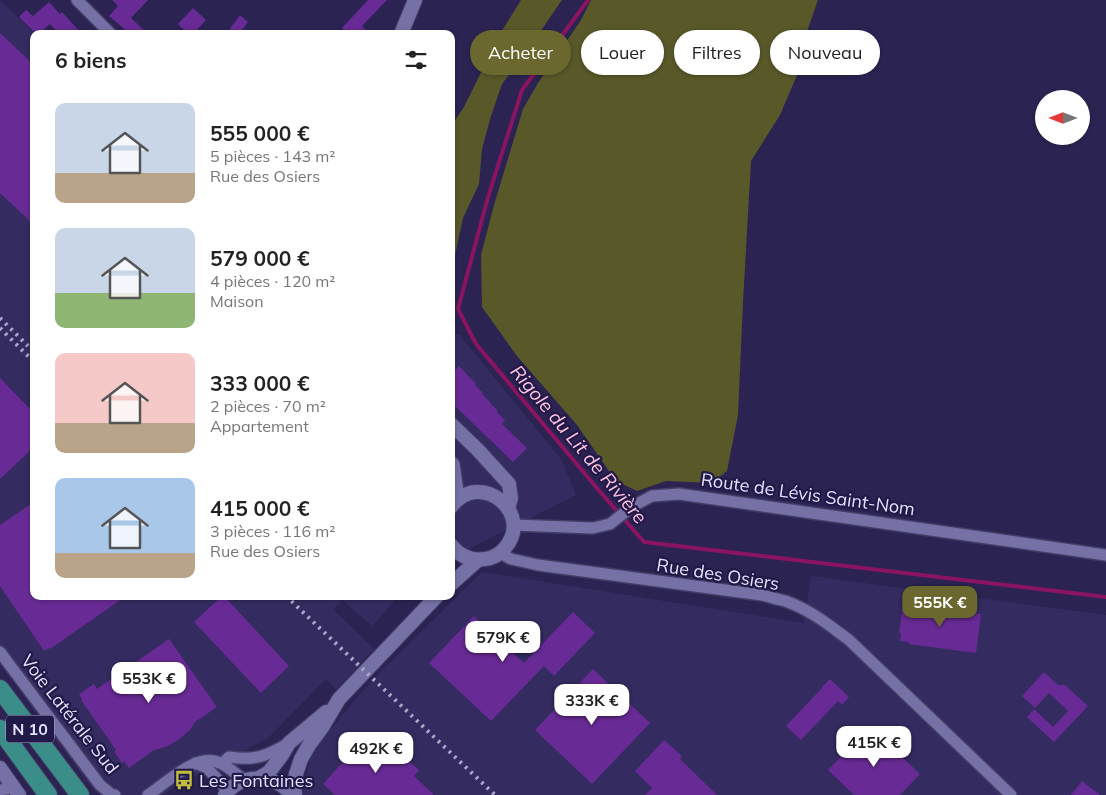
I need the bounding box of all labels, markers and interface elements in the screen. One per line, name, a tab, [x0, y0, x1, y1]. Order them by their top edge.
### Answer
chip: Acheter	[470, 30, 571, 75]
chip: Louer	[581, 30, 664, 75]
chip: Filtres	[674, 30, 760, 75]
chip: Nouveau	[770, 30, 880, 75]
icon: filters	[402, 46, 430, 74]
text: 6 biens	[55, 47, 127, 73]
north arrow	[1035, 90, 1090, 145]
map controls	[1035, 90, 1090, 145]
text: 555 000 €	[210, 120, 310, 146]
icon: home	[95, 123, 155, 183]
text: 5 pièces · 143 m²	[210, 146, 335, 166]
text: Rue des Osiers	[210, 166, 320, 186]
text: 579 000 €	[210, 245, 310, 271]
icon: home	[95, 248, 155, 308]
text: 4 pièces · 120 m²	[210, 271, 335, 291]
text: Maison	[210, 291, 264, 311]
water label: Rigole du Lit de Rivière	[506, 360, 652, 528]
text: 333 000 €	[210, 370, 310, 396]
icon: home	[95, 373, 155, 433]
text: 2 pièces · 70 m²	[210, 396, 326, 416]
text: Appartement	[210, 416, 309, 436]
street label: Route de Lévis Saint-Nom	[699, 468, 917, 520]
text: 415 000 €	[210, 495, 310, 521]
icon: home	[95, 498, 155, 558]
text: 3 pièces · 116 m²	[210, 521, 335, 541]
text: Rue des Osiers	[210, 541, 320, 561]
street label: Rue des Osiers	[655, 553, 781, 595]
pin: 555K €	[899, 586, 981, 628]
text: 555K €	[913, 592, 967, 612]
pin: 579K €	[462, 620, 544, 663]
text: 579K €	[476, 627, 530, 647]
street label: Voie Latérale Sud	[16, 650, 124, 778]
pin: 553K €	[108, 662, 190, 704]
text: 553K €	[122, 668, 176, 688]
pin: 333K €	[551, 684, 633, 726]
text: 333K €	[565, 690, 619, 710]
road number: N 10	[6, 716, 54, 742]
pin: 415K €	[833, 726, 915, 768]
pin: 492K €	[335, 732, 417, 774]
text: 415K €	[847, 732, 901, 752]
text: 492K €	[349, 738, 403, 758]
bus stop icon: Les Fontaines	[173, 769, 195, 791]
place label: Les Fontaines	[199, 769, 313, 792]

